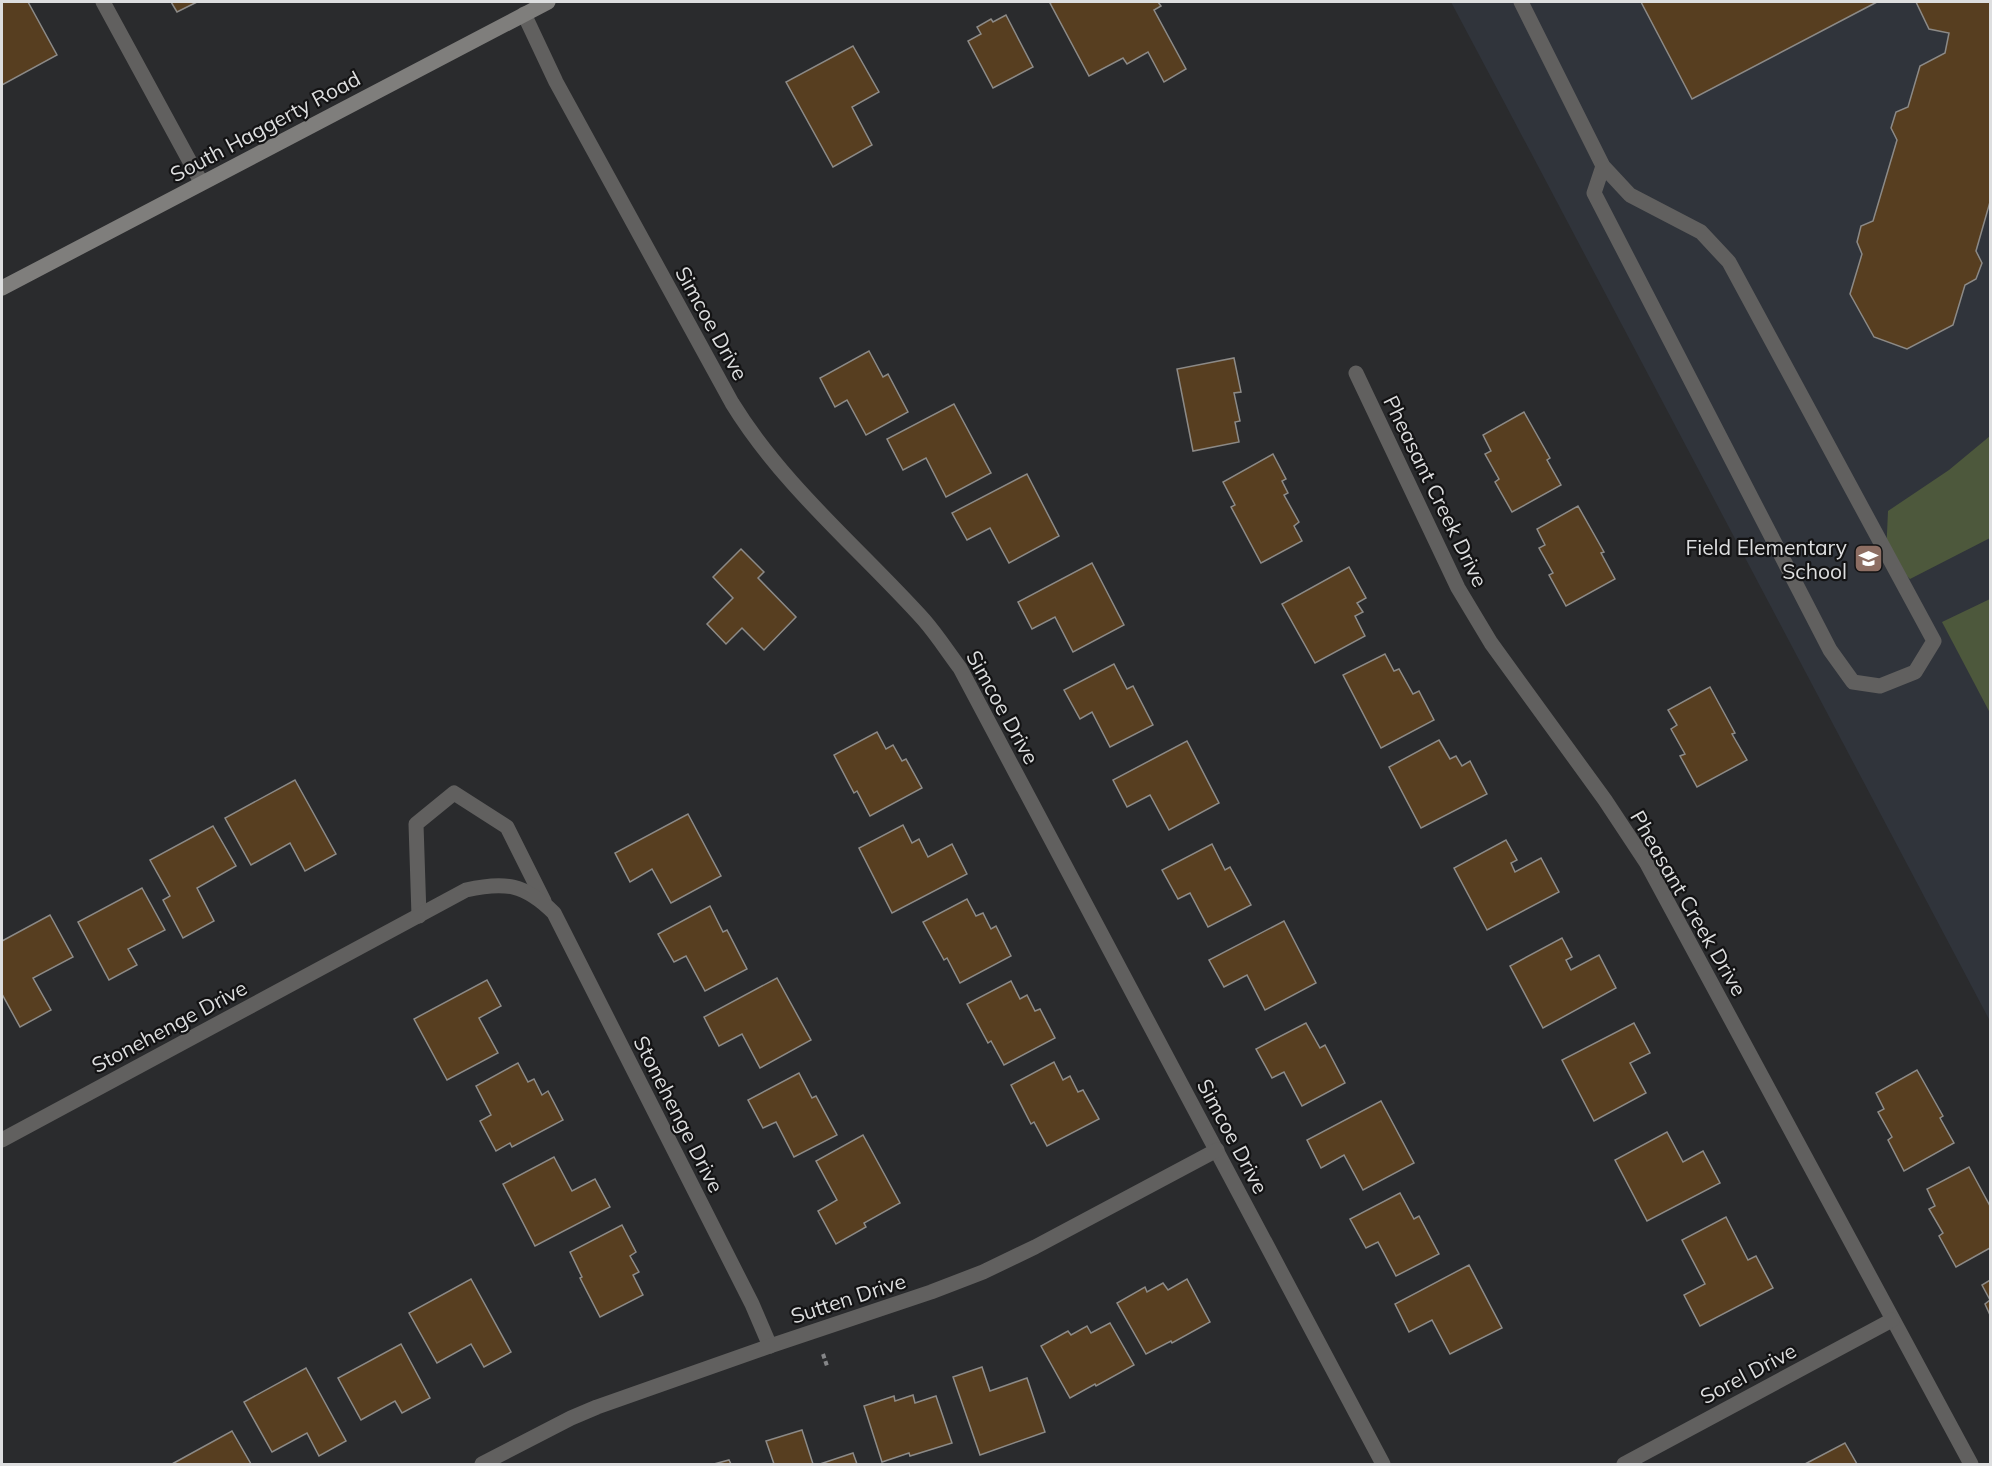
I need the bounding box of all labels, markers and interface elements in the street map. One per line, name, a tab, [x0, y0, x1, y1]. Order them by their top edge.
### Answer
street label: South Haggerty Road	[166, 65, 364, 187]
street label: Simcoe Drive	[670, 261, 754, 385]
street label: Pheasant Creek Drive	[1378, 391, 1494, 591]
place label: Field Elementary School	[1685, 534, 1847, 584]
school or university icon: Field Elementary School	[1852, 543, 1884, 575]
street label: Simcoe Drive	[961, 645, 1045, 769]
street label: Pheasant Creek Drive	[1625, 806, 1753, 1000]
street label: Stonehenge Drive	[87, 974, 251, 1078]
street label: Stonehenge Drive	[628, 1031, 730, 1197]
street label: Simcoe Drive	[1192, 1074, 1274, 1198]
street label: Sutten Drive	[787, 1267, 909, 1329]
street label: Sorel Drive	[1695, 1337, 1801, 1409]

